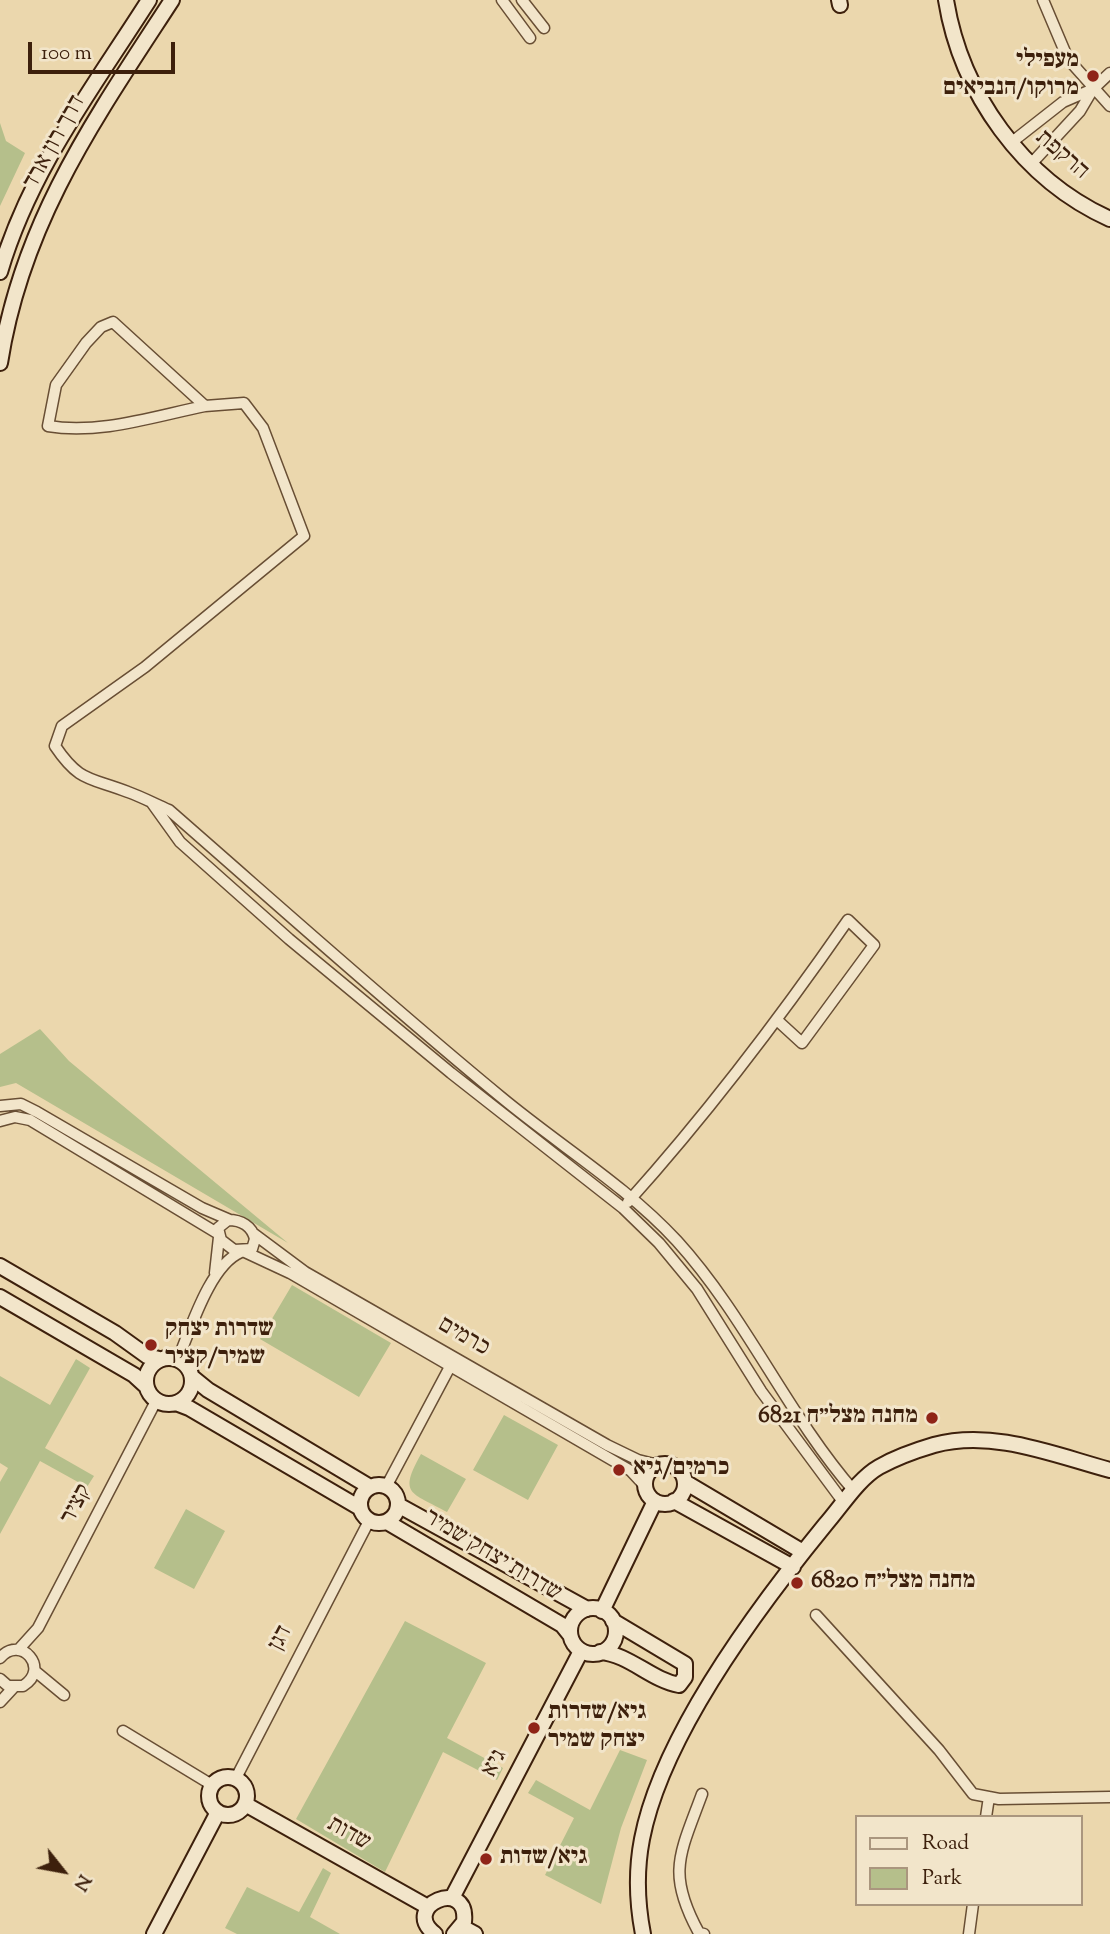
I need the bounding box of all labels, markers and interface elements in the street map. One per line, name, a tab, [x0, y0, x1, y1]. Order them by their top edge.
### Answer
scale bar	[32, 28, 178, 72]
text: 100 m	[41, 39, 92, 69]
place label: מעפילי מרוקו/הנביאים	[943, 48, 1079, 104]
marker: מעפילי מרוקו/הנביאים	[1085, 68, 1101, 84]
street label: דרך רון ארד	[19, 91, 93, 195]
street label: הרקפת	[1028, 125, 1094, 187]
street label: כרמים	[432, 1312, 494, 1364]
place label: שדרות יצחק שמיר/קציר	[165, 1317, 274, 1373]
marker: שדרות יצחק שמיר/קציר	[143, 1337, 159, 1353]
place label: מחנה מצל״ח 6821	[758, 1404, 918, 1432]
marker: מחנה מצל״ח 6821	[924, 1410, 940, 1426]
place label: כרמים/גיא	[633, 1456, 729, 1484]
marker: כרמים/גיא	[611, 1462, 627, 1478]
street label: קציר	[56, 1480, 100, 1530]
street label: שדרות יצחק שמיר	[418, 1505, 566, 1609]
place label: מחנה מצל״ח 6820	[811, 1569, 976, 1597]
marker: מחנה מצל״ח 6820	[789, 1575, 805, 1591]
street label: דגן	[264, 1622, 300, 1656]
place label: גיא/שדרות יצחק שמיר	[548, 1700, 646, 1756]
marker: גיא/שדרות יצחק שמיר	[526, 1720, 542, 1736]
street label: גיא	[477, 1745, 515, 1783]
street label: שדות	[321, 1811, 375, 1859]
legend	[855, 1815, 1082, 1906]
text: Road	[922, 1829, 969, 1859]
north arrow	[28, 1836, 98, 1906]
place label: גיא/שדות	[500, 1845, 587, 1873]
marker: גיא/שדות	[478, 1851, 494, 1867]
text: Park	[922, 1864, 962, 1894]
text: N	[66, 1869, 97, 1896]

